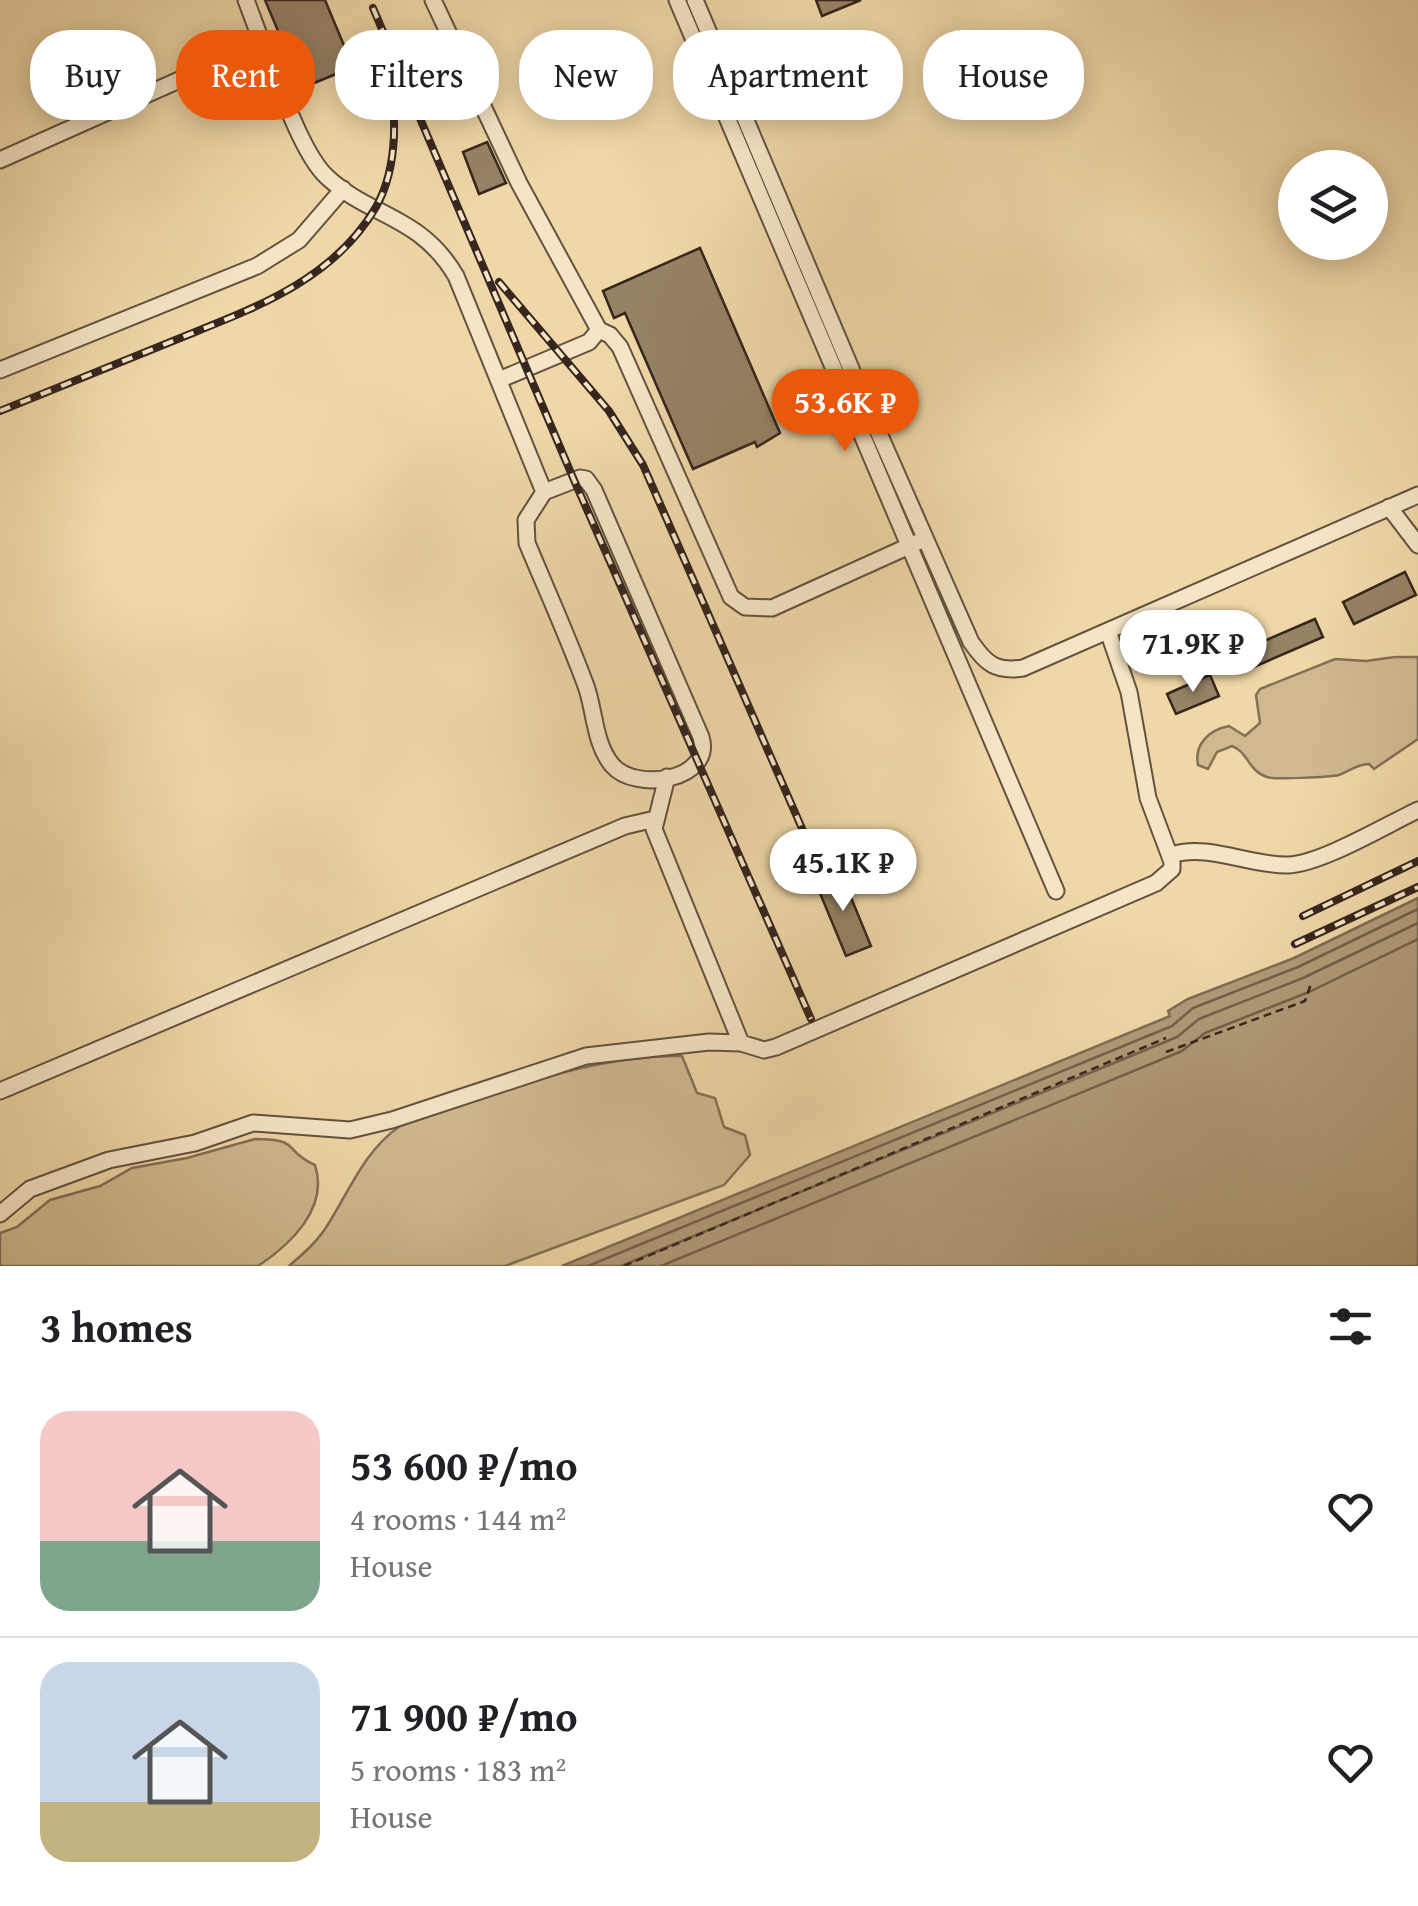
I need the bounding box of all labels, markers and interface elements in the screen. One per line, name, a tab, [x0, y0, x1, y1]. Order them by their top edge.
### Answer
chip: Buy	[30, 30, 156, 120]
chip: Rent	[176, 30, 315, 120]
chip: Filters	[335, 30, 499, 120]
chip: New	[519, 30, 653, 120]
chip: Apartment	[673, 30, 903, 120]
chip: House	[923, 30, 1084, 120]
map controls	[1278, 150, 1388, 260]
button: layers	[1278, 150, 1388, 260]
pin: 53.6K ₽	[753, 369, 937, 454]
text: 53.6K ₽	[794, 378, 896, 425]
pin: 71.9K ₽	[1101, 610, 1285, 695]
text: 71.9K ₽	[1142, 619, 1244, 666]
pin: 45.1K ₽	[751, 829, 935, 914]
text: 45.1K ₽	[792, 838, 894, 885]
text: 3 homes	[40, 1296, 193, 1357]
icon: filters	[1323, 1299, 1378, 1354]
text: 53 600 ₽/mo	[350, 1434, 578, 1495]
icon: home	[120, 1451, 240, 1571]
icon: heart	[1323, 1484, 1378, 1539]
text: 4 rooms · 144 m²	[350, 1495, 566, 1542]
text: House	[350, 1542, 433, 1589]
text: 71 900 ₽/mo	[350, 1685, 578, 1746]
icon: home	[120, 1702, 240, 1822]
icon: heart	[1323, 1735, 1378, 1790]
text: 5 rooms · 183 m²	[350, 1746, 566, 1793]
text: House	[350, 1793, 433, 1840]

